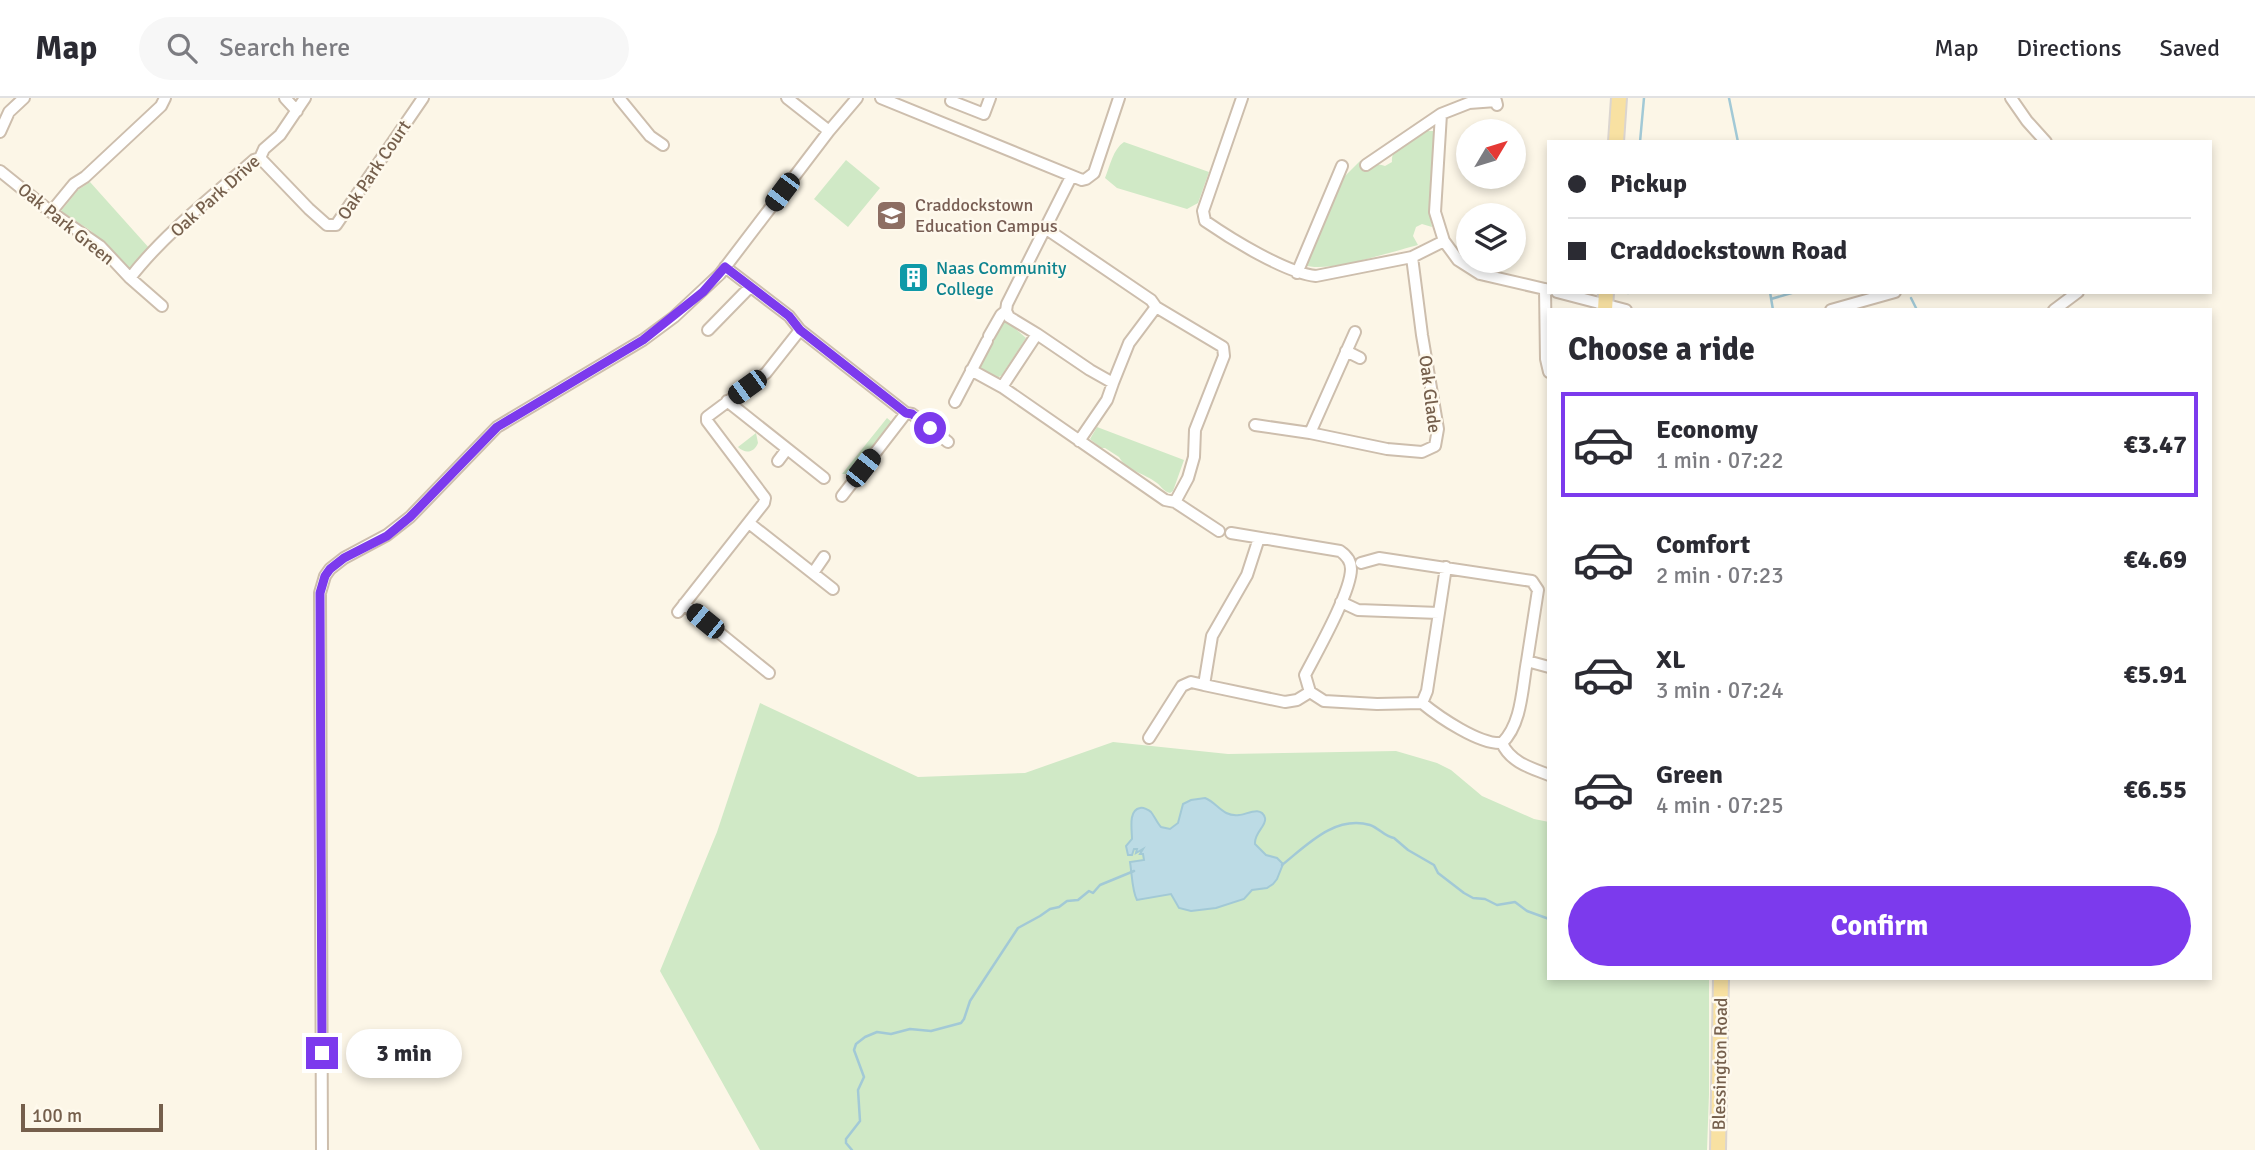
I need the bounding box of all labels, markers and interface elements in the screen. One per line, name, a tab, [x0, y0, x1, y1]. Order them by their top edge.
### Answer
search box	[139, 17, 629, 80]
text: Map	[35, 28, 97, 69]
icon: search	[163, 29, 201, 67]
text: Search here	[219, 32, 350, 64]
text: Map	[1934, 33, 1979, 63]
text: Directions	[2017, 33, 2122, 63]
text: Saved	[2160, 33, 2220, 63]
street label: Oak Park Court	[333, 116, 415, 224]
north arrow	[1456, 119, 1526, 189]
map controls	[1456, 119, 1526, 273]
street label: Oak Park Drive	[166, 150, 264, 242]
text: Pickup	[1610, 168, 1687, 200]
car	[761, 169, 804, 215]
street label: Oak Park Green	[13, 178, 119, 270]
place label: Craddockstown Education Campus	[915, 194, 1058, 237]
school or university icon: Craddockstown Education Campus	[875, 198, 909, 232]
button: layers	[1456, 203, 1526, 273]
text: Craddockstown Road	[1610, 235, 1847, 267]
place label: Naas Community College	[936, 257, 1067, 300]
building icon: Naas Community College	[896, 261, 930, 295]
text: Choose a ride	[1568, 330, 1755, 369]
street label: Oak Glade	[1414, 354, 1446, 434]
car	[724, 366, 771, 408]
route start	[914, 412, 946, 444]
icon: car	[1572, 413, 1635, 476]
text: Economy	[1656, 414, 1758, 446]
text: €3.47	[2123, 429, 2187, 461]
car	[842, 445, 885, 491]
text: 1 min · 07:22	[1656, 446, 1784, 475]
icon: car	[1572, 528, 1635, 591]
text: Comfort	[1656, 529, 1750, 561]
text: €4.69	[2123, 544, 2187, 576]
text: 2 min · 07:23	[1656, 561, 1784, 590]
car	[683, 600, 728, 642]
icon: car	[1572, 643, 1635, 706]
text: XL	[1656, 644, 1686, 676]
text: €5.91	[2123, 659, 2187, 691]
text: 3 min · 07:24	[1656, 676, 1784, 705]
icon: car	[1572, 758, 1635, 821]
text: Green	[1656, 759, 1723, 791]
text: €6.55	[2123, 774, 2187, 806]
text: 4 min · 07:25	[1656, 791, 1784, 820]
button: Confirm	[1568, 886, 2191, 966]
street label: Blessington Road	[1708, 997, 1732, 1131]
callout: 3 min	[346, 1028, 462, 1077]
route end	[306, 1037, 338, 1069]
text: 3 min	[376, 1039, 432, 1068]
scale bar	[21, 1101, 163, 1133]
text: 100 m	[32, 1104, 82, 1128]

